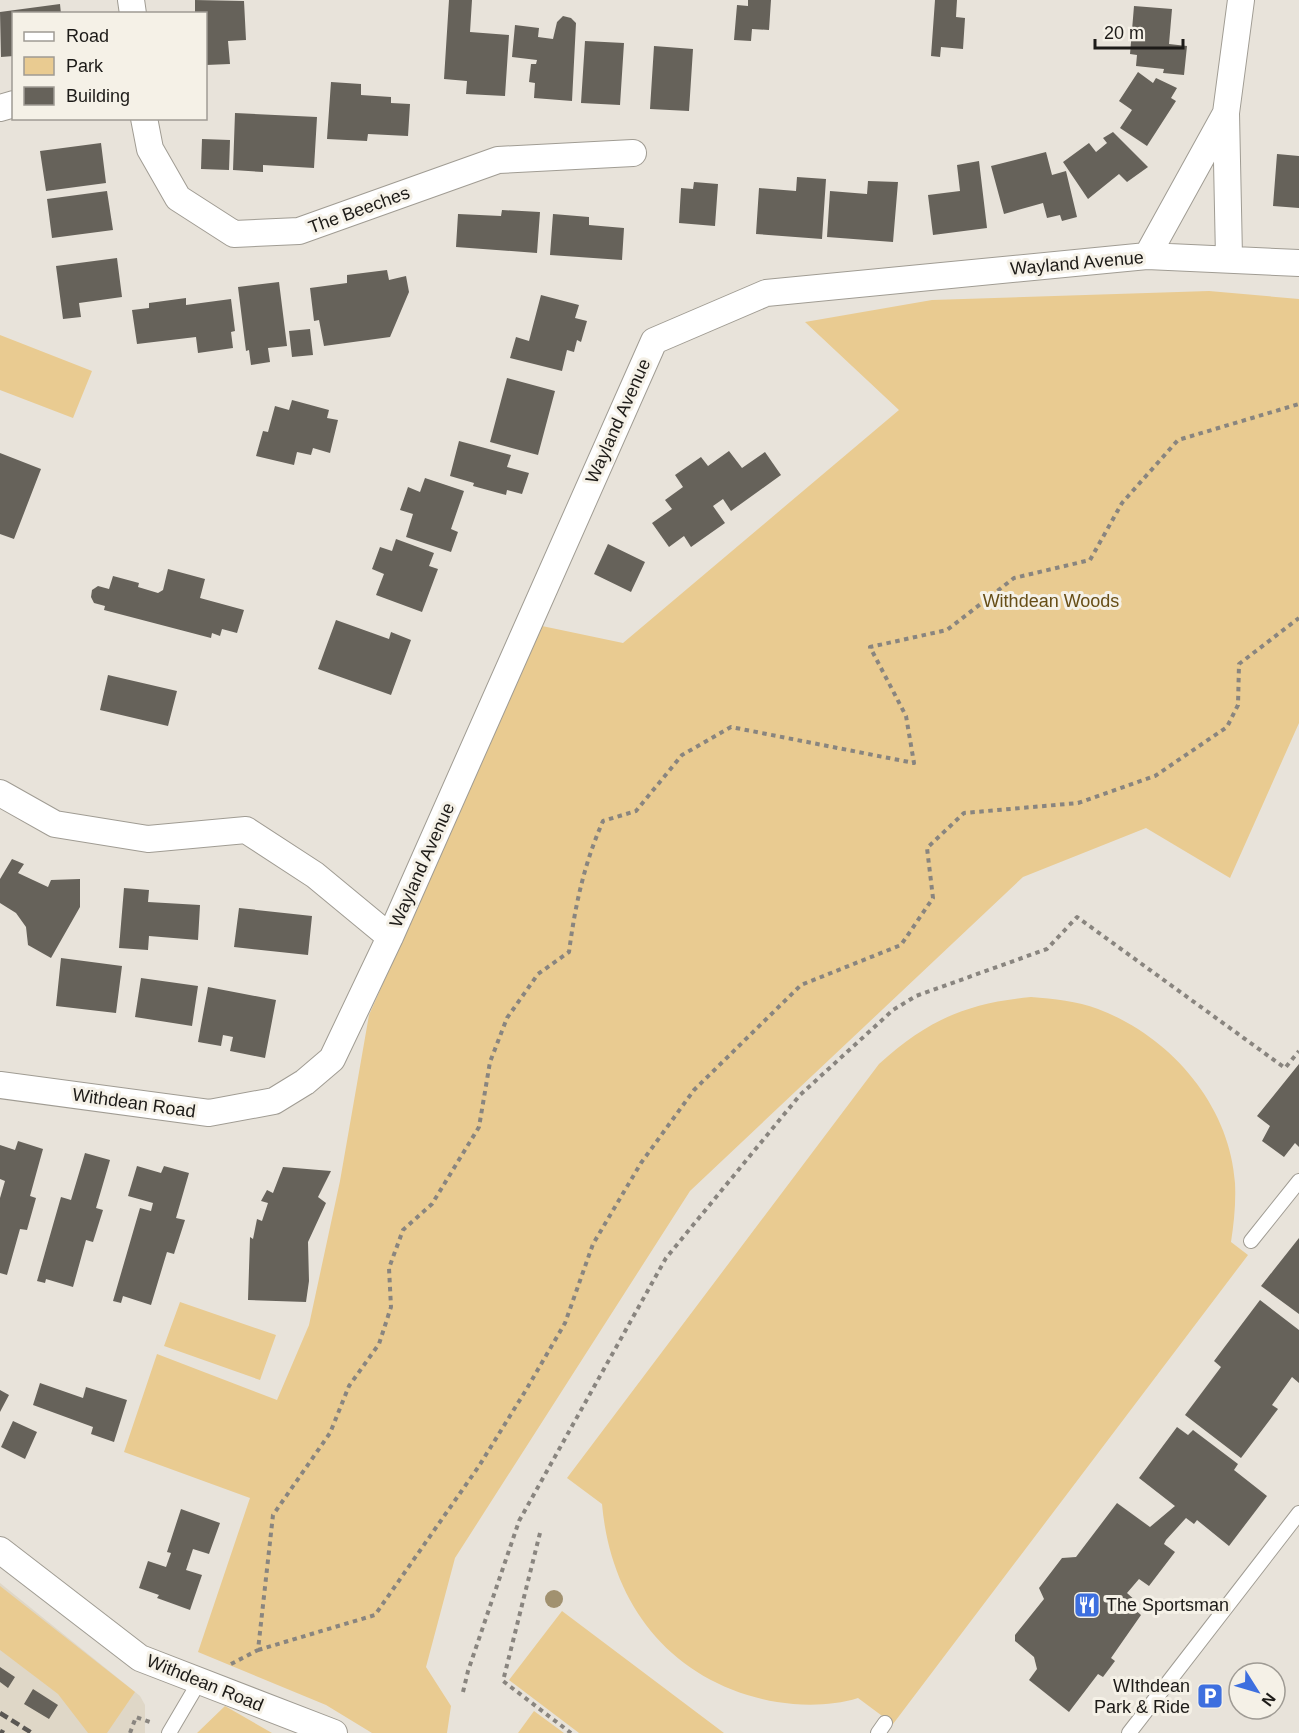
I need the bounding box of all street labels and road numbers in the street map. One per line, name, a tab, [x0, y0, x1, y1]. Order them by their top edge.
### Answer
street label: The Beeches	[306, 182, 412, 238]
street label: Wayland Avenue	[1009, 247, 1145, 279]
street label: Wayland Avenue	[582, 356, 654, 486]
street label: Wayland Avenue	[386, 800, 458, 930]
street label: Withdean Road	[71, 1084, 197, 1122]
street label: Withdean Road	[144, 1650, 266, 1716]

